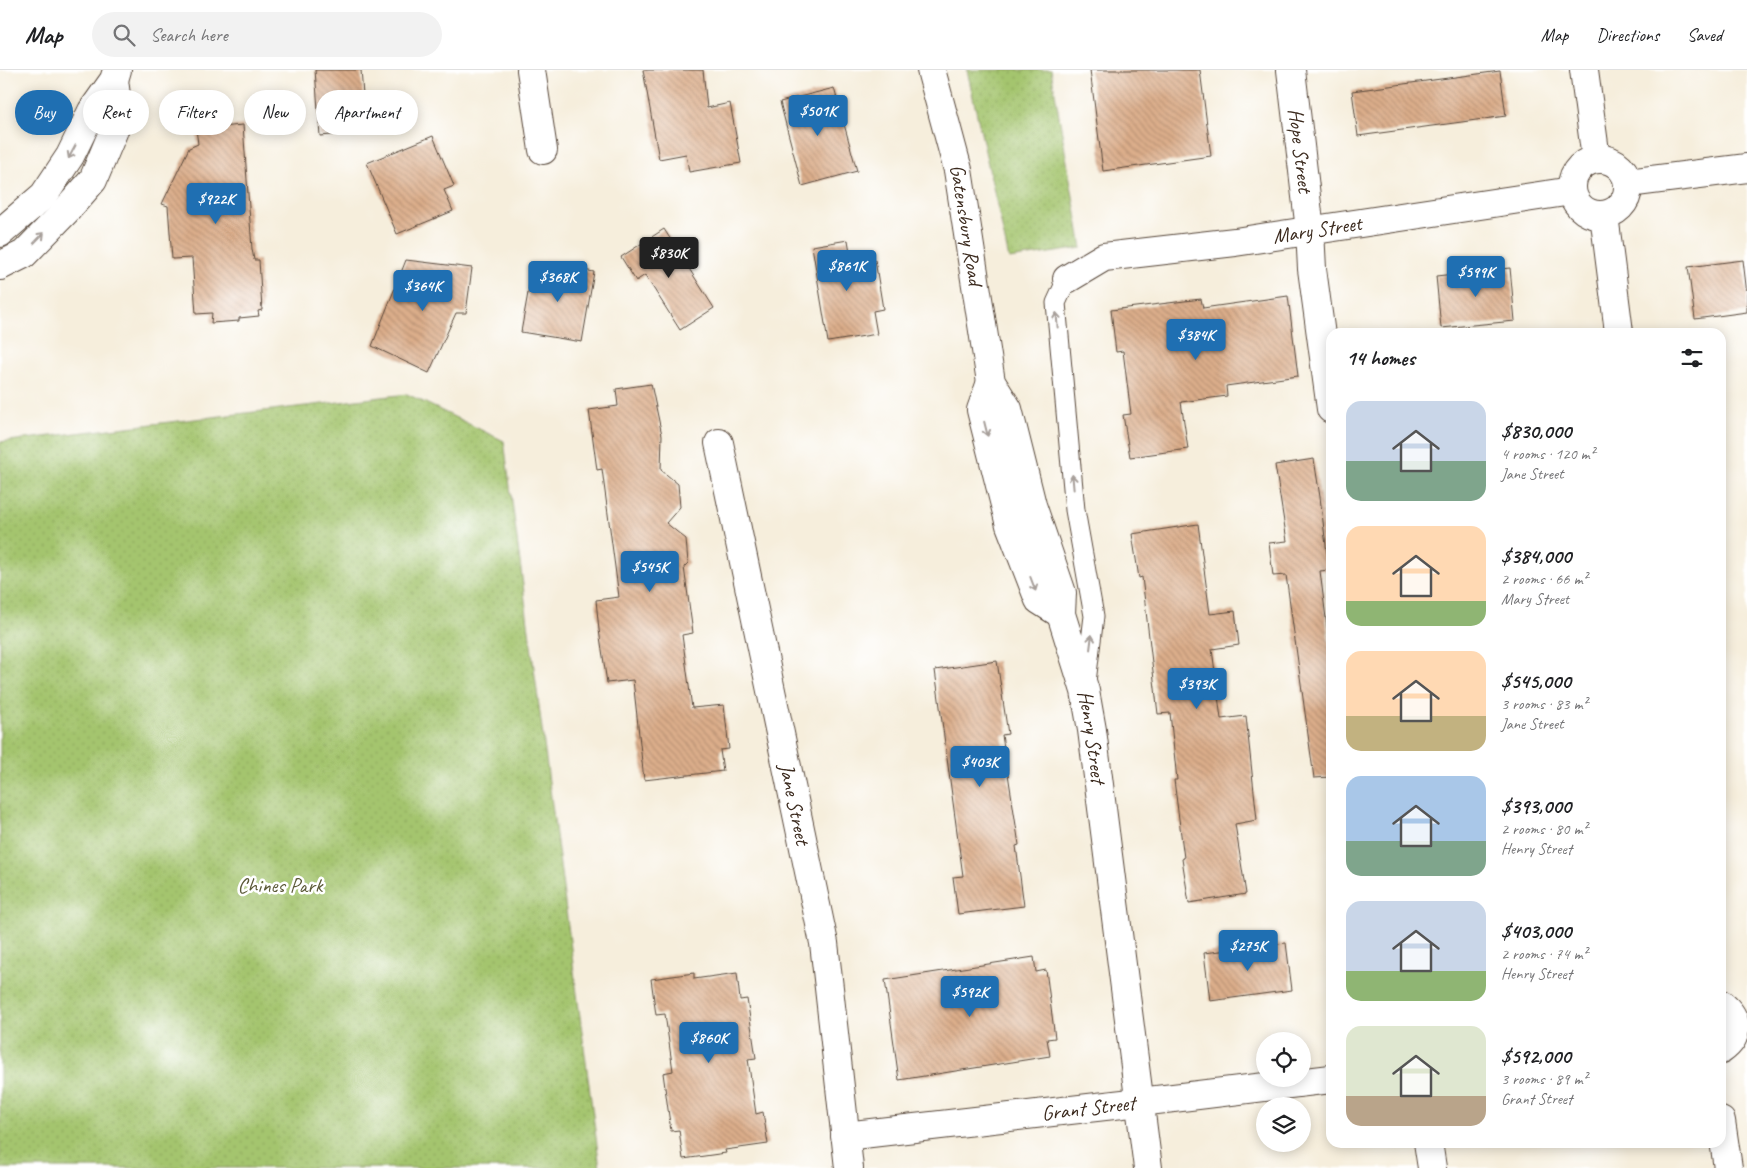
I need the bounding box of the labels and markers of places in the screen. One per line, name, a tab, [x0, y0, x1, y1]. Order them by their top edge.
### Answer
pin: $501K	[783, 94, 853, 137]
pin: $922K	[181, 182, 251, 225]
pin: $830K	[634, 236, 704, 279]
pin: $861K	[812, 250, 882, 292]
pin: $599K	[1441, 256, 1511, 298]
pin: $368K	[523, 260, 593, 303]
pin: $364K	[388, 270, 458, 312]
pin: $384K	[1161, 318, 1231, 361]
pin: $545K	[615, 550, 685, 593]
pin: $393K	[1162, 668, 1232, 710]
pin: $403K	[945, 746, 1015, 788]
pin: $275K	[1213, 930, 1283, 972]
pin: $592K	[935, 976, 1005, 1018]
pin: $860K	[674, 1022, 744, 1064]

